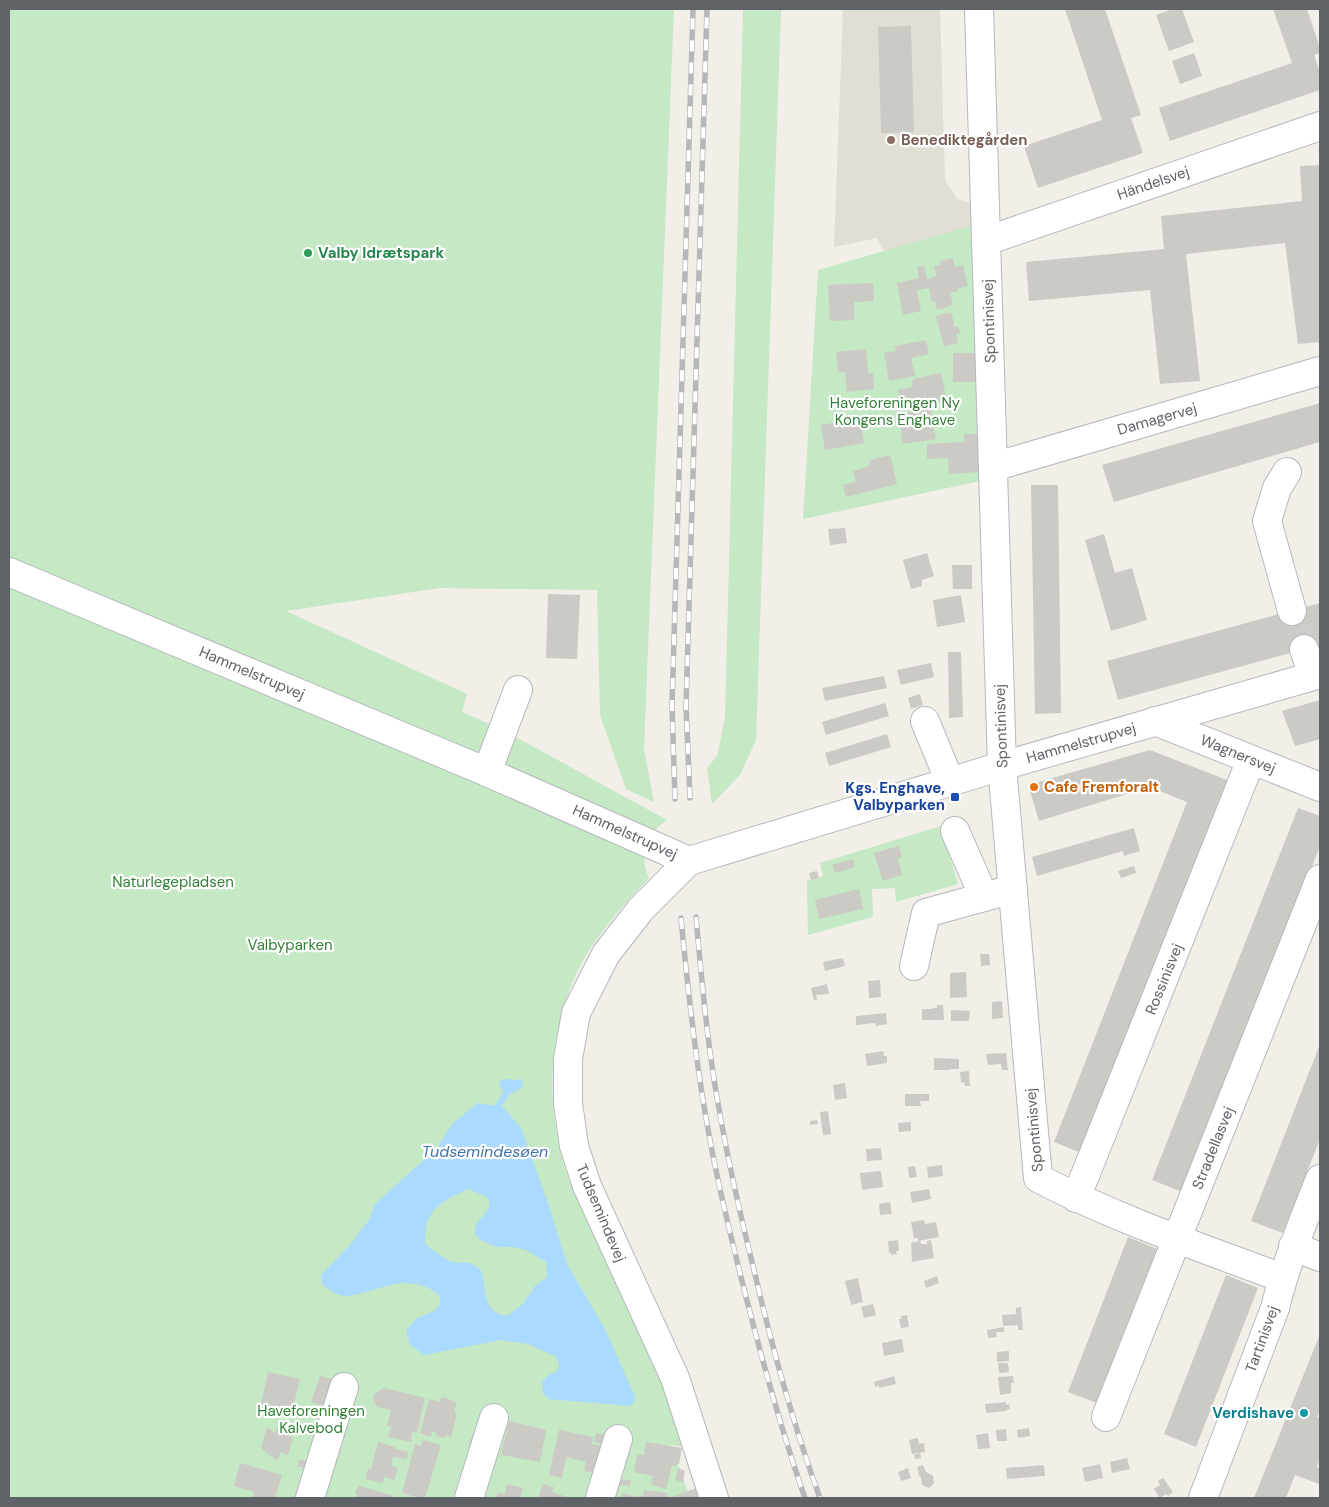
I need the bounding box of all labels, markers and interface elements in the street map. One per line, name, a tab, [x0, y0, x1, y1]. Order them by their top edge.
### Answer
place label: Benediktegården	[901, 130, 1028, 150]
marker: Benediktegården	[885, 134, 897, 146]
street label: Händelsvej	[1114, 161, 1192, 205]
place label: Valby Idrætspark	[318, 243, 444, 263]
marker: Valby Idrætspark	[302, 247, 314, 259]
street label: Spontinisvej	[978, 279, 1000, 363]
park label: Haveforeningen Ny Kongens Enghave	[830, 393, 961, 430]
street label: Damagervej	[1115, 398, 1199, 440]
street label: Hammelstrupvej	[196, 642, 308, 704]
street label: Spontinisvej	[990, 684, 1012, 768]
street label: Hammelstrupvej	[1024, 718, 1138, 768]
street label: Wagnersvej	[1197, 730, 1279, 778]
place label: Cafe Fremforalt	[1044, 777, 1159, 797]
place label: Kgs. Enghave, Valbyparken	[845, 778, 945, 815]
marker: Cafe Fremforalt	[1028, 781, 1040, 793]
marker: Kgs. Enghave, Valbyparken	[949, 791, 961, 803]
street label: Hammelstrupvej	[569, 800, 681, 864]
park label: Naturlegepladsen	[112, 872, 234, 892]
park label: Valbyparken	[247, 935, 333, 955]
street label: Rossinisvej	[1141, 940, 1187, 1018]
street label: Spontinisvej	[1020, 1087, 1048, 1173]
street label: Stradellasvej	[1187, 1104, 1239, 1192]
water label: Tudsemindesøen	[422, 1141, 548, 1162]
street label: Tudsemindevej	[571, 1161, 631, 1265]
street label: Tartinisvej	[1241, 1303, 1283, 1375]
park label: Haveforeningen Kalvebod	[257, 1401, 365, 1438]
place label: Verdishave	[1212, 1403, 1294, 1423]
marker: Verdishave	[1298, 1407, 1310, 1419]

